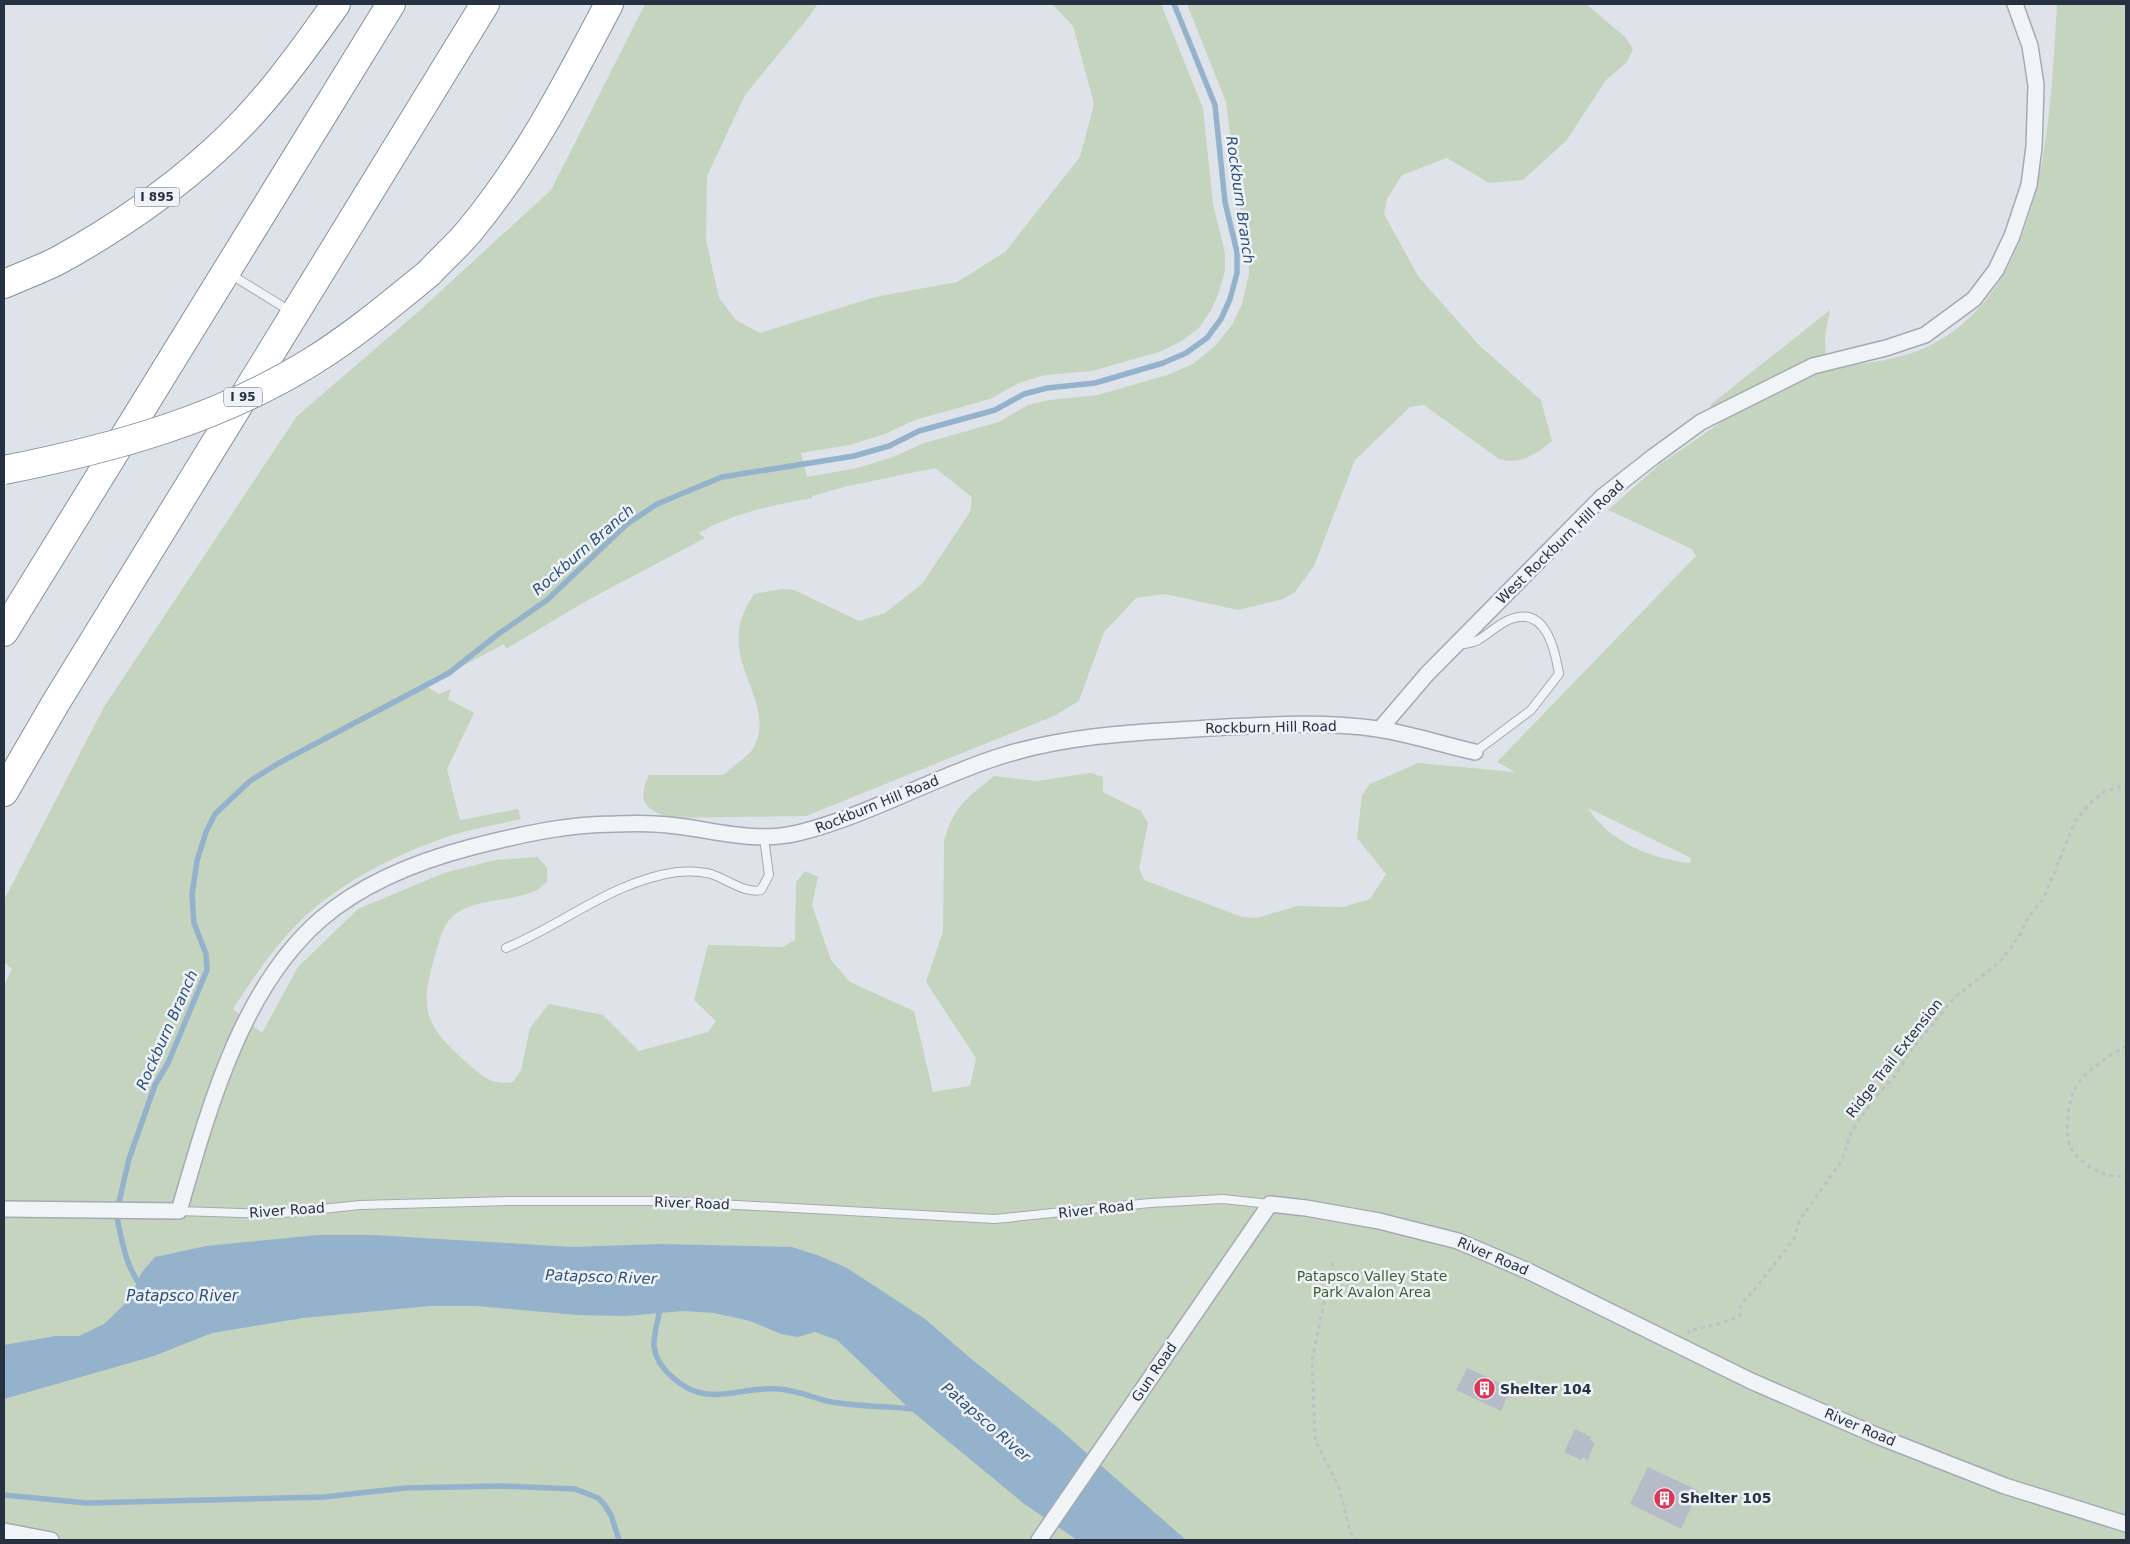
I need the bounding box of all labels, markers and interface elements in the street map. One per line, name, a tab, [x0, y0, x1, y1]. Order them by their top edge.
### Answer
water label: Rockburn Branch	[1222, 135, 1258, 265]
road number: I 895	[134, 188, 180, 206]
road number: I 95	[224, 388, 262, 407]
street label: West Rockburn Hill Road	[1493, 477, 1627, 607]
water label: Rockburn Branch	[528, 501, 638, 599]
street label: Rockburn Hill Road	[1205, 718, 1337, 736]
street label: Rockburn Hill Road	[813, 772, 941, 836]
water label: Rockburn Branch	[133, 967, 201, 1093]
street label: Ridge Trail Extension	[1843, 995, 1945, 1121]
street label: River Road	[654, 1194, 730, 1212]
street label: River Road	[1057, 1197, 1135, 1221]
street label: River Road	[249, 1199, 325, 1221]
street label: River Road	[1455, 1234, 1531, 1278]
water label: Patapsco River	[545, 1266, 658, 1288]
park label: Patapsco Valley State Park Avalon Area	[1297, 1268, 1447, 1300]
water label: Patapsco River	[126, 1287, 239, 1305]
street label: Gun Road	[1128, 1339, 1180, 1405]
building icon: Shelter 104	[1472, 1377, 1496, 1401]
water label: Patapsco River	[938, 1379, 1035, 1466]
place label: Shelter 104	[1500, 1381, 1592, 1397]
street label: River Road	[1822, 1405, 1898, 1449]
building icon: Shelter 105	[1652, 1486, 1676, 1510]
place label: Shelter 105	[1680, 1490, 1772, 1506]

